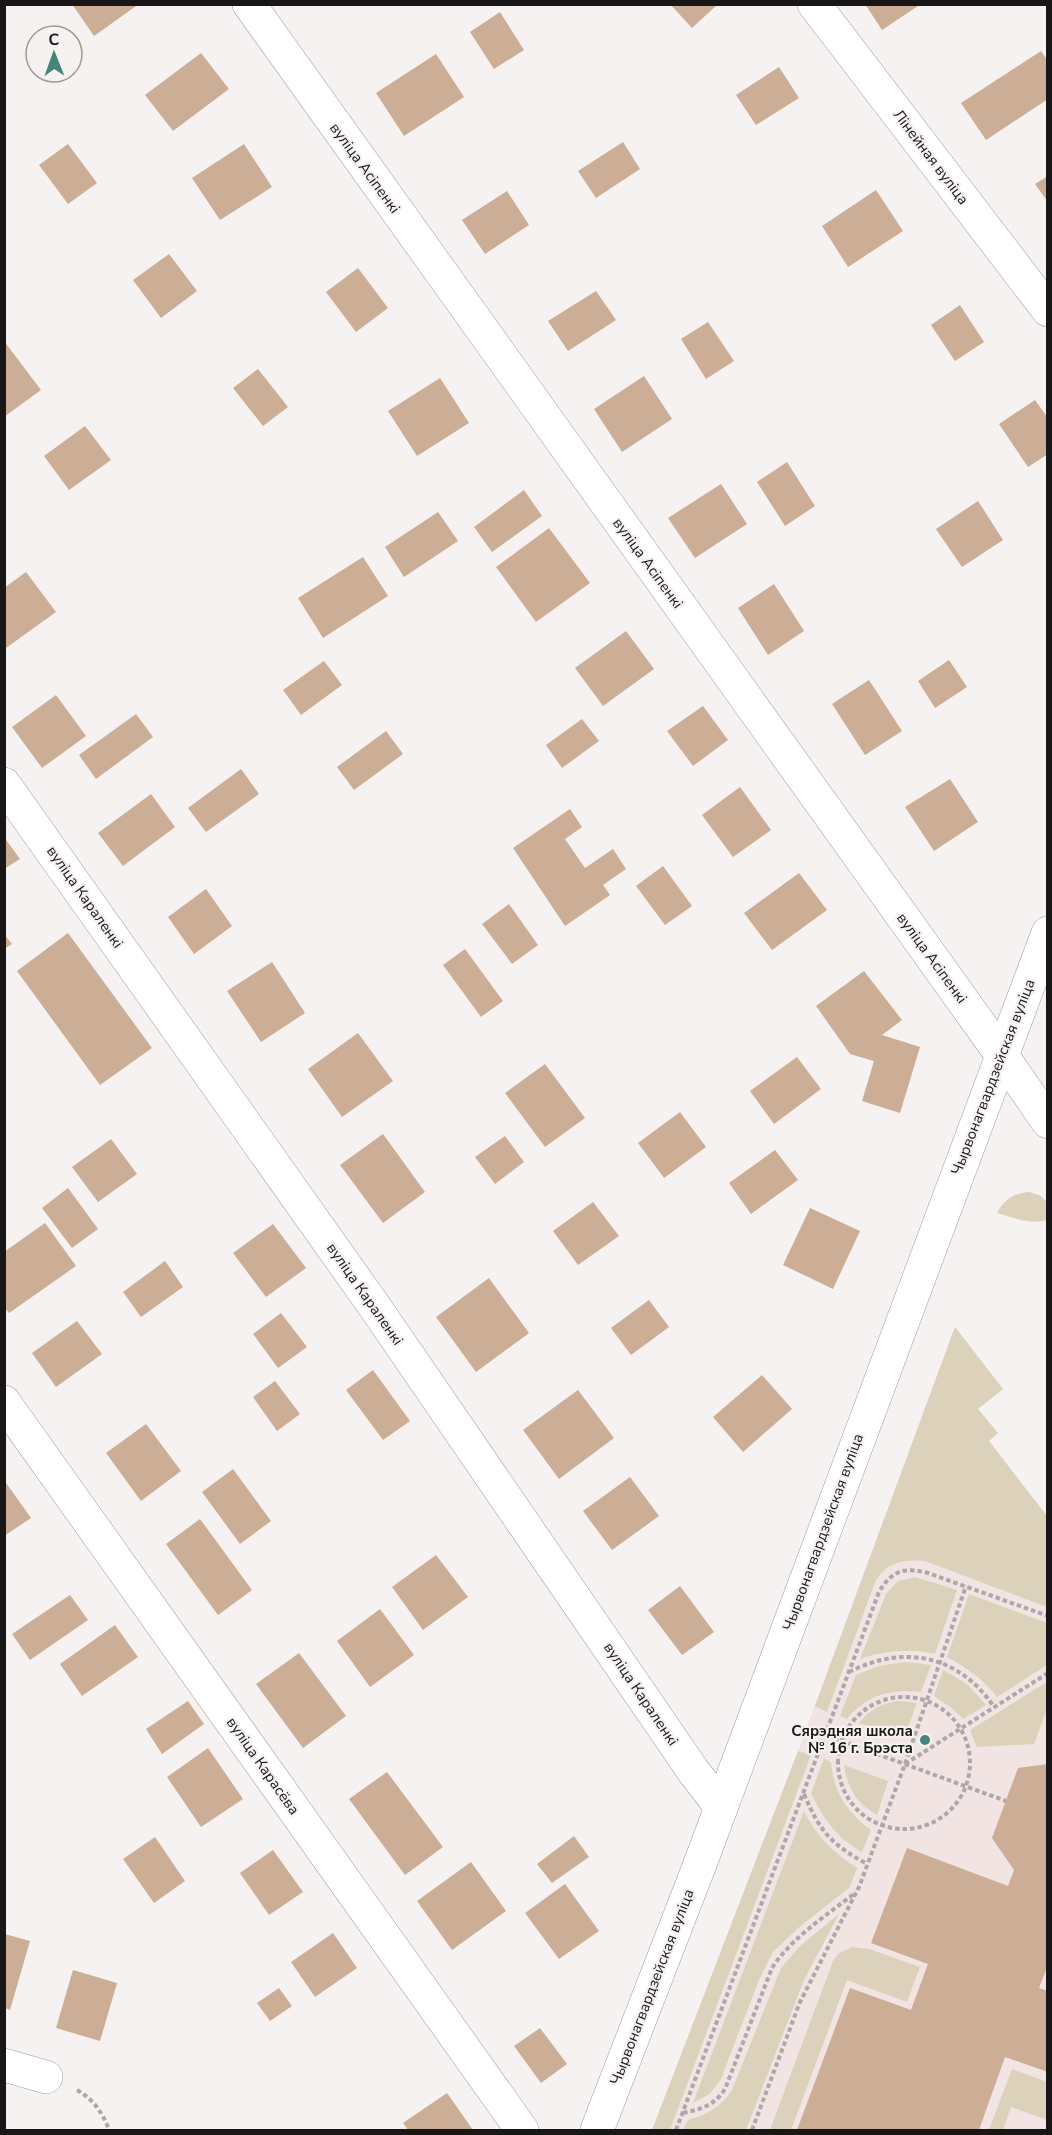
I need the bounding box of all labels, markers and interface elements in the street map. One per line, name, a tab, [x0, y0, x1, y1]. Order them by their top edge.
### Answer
north arrow	[24, 24, 84, 84]
text: С	[48, 29, 60, 51]
street label: Лінейная вуліца	[889, 105, 973, 209]
street label: вуліца Асіпенкі	[325, 119, 405, 217]
street label: вуліца Асіпенкі	[608, 514, 688, 612]
street label: вуліца Караленкі	[42, 842, 128, 952]
street label: вуліца Асіпенкі	[892, 909, 972, 1007]
street label: Чырвонагвардзейская вуліца	[946, 976, 1040, 1178]
street label: вуліца Караленкі	[322, 1239, 408, 1349]
street label: Чырвонагвардзейская вуліца	[778, 1431, 868, 1633]
street label: вуліца Караленкі	[599, 1638, 683, 1750]
street label: вуліца Карасёва	[222, 1713, 304, 1819]
place label: Сярэдняя школа № 16 г. Брэста	[791, 1721, 913, 1758]
marker: Сярэдняя школа № 16 г. Брэста	[918, 1733, 932, 1747]
street label: Чырвонагвардзейская вуліца	[605, 1886, 699, 2088]

